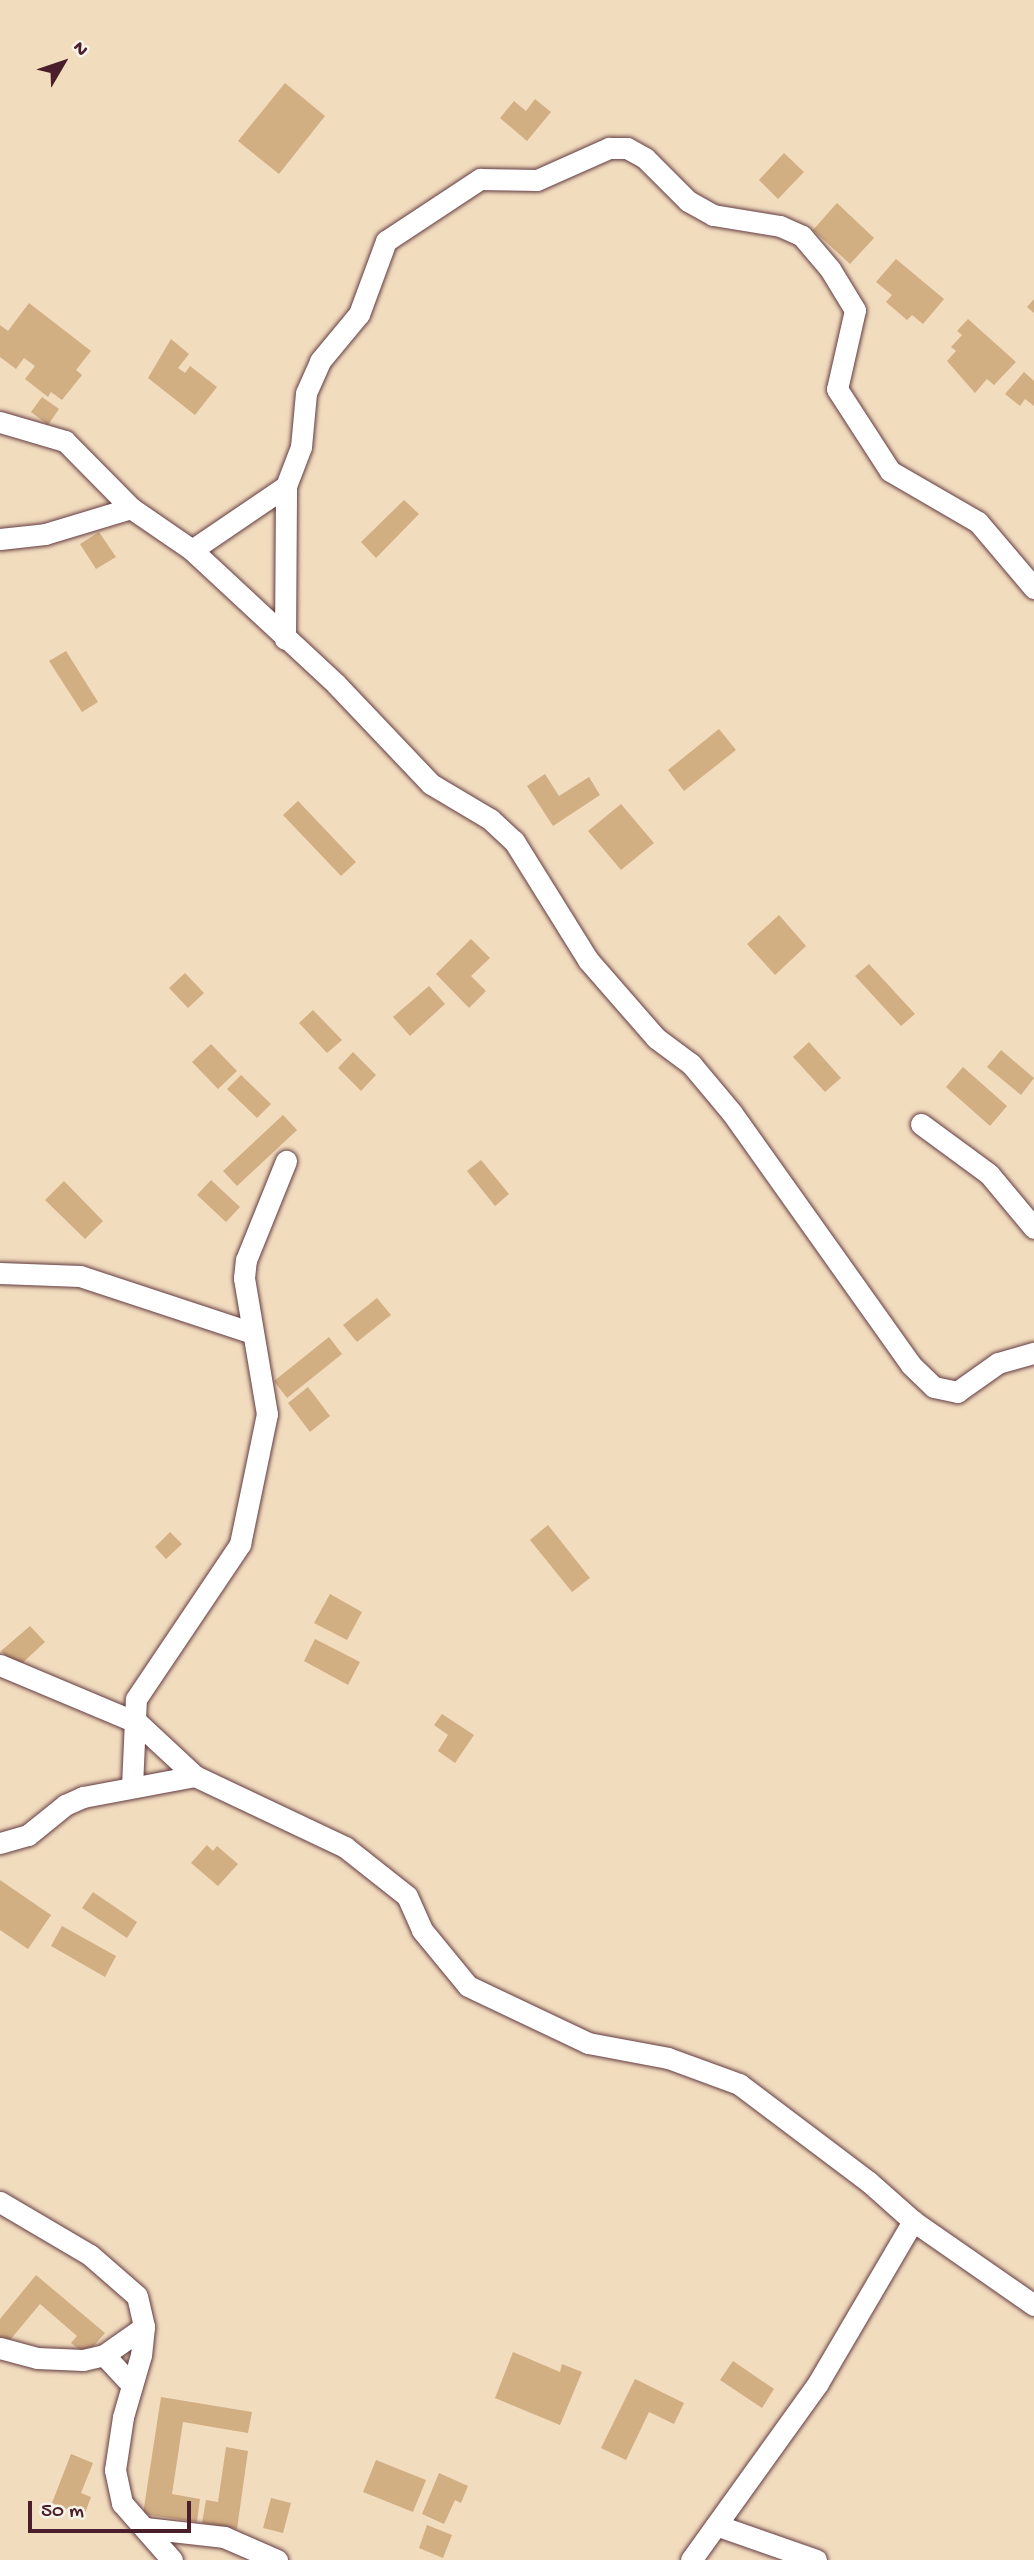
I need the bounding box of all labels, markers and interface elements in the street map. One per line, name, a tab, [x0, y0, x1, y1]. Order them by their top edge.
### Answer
north arrow	[28, 28, 98, 98]
text: N	[67, 37, 93, 62]
scale bar	[32, 2486, 194, 2530]
text: 50 m	[41, 2500, 84, 2525]

